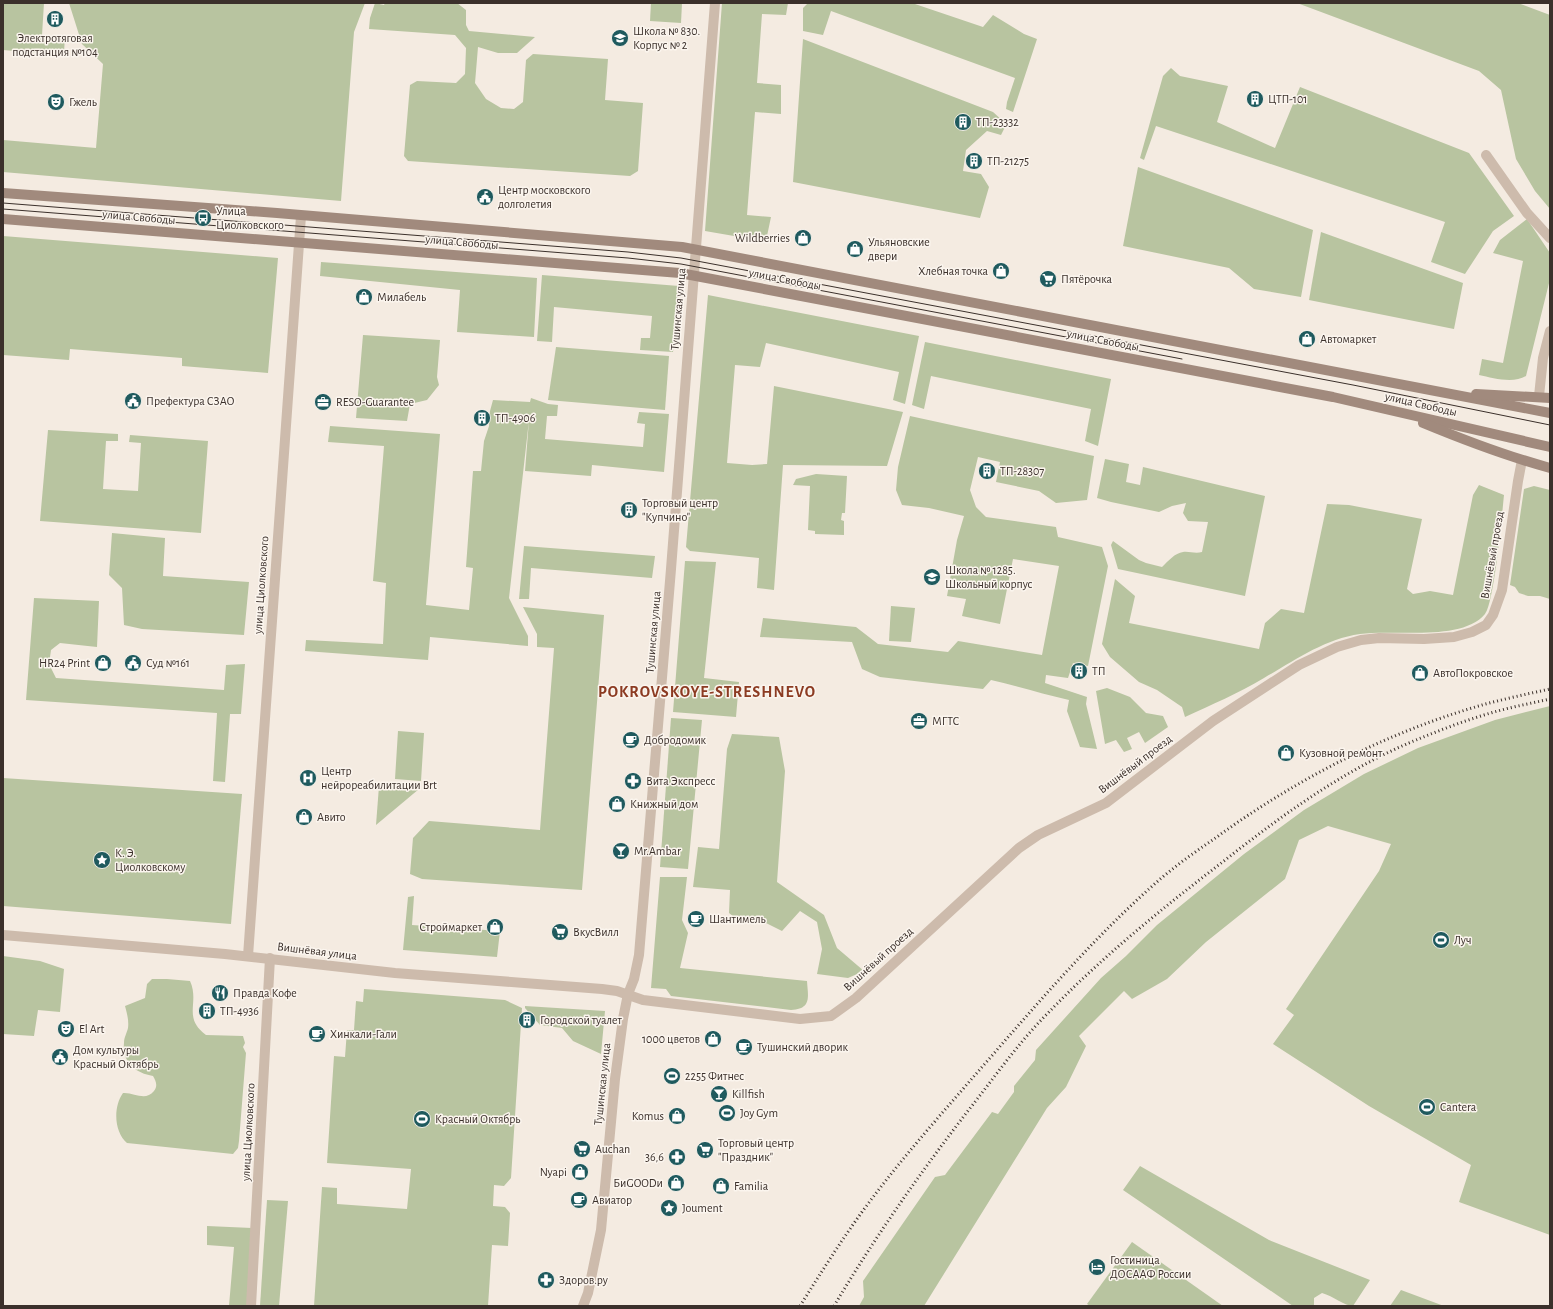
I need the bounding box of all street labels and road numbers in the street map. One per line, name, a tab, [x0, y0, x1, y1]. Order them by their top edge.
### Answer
street label: улица Свободы	[101, 208, 176, 227]
street label: улица Свободы	[424, 233, 499, 252]
street label: улица Свободы	[747, 266, 822, 293]
street label: Тушинская улица	[668, 267, 689, 351]
street label: улица Свободы	[1065, 327, 1140, 354]
street label: улица Свободы	[1383, 390, 1458, 419]
street label: Вишнёвый проезд	[1478, 510, 1506, 600]
street label: улица Циолковского	[252, 535, 271, 636]
street label: Тушинская улица	[643, 590, 664, 674]
street label: Вишнёвый проезд	[1096, 732, 1174, 796]
street label: Вишнёвый проезд	[841, 925, 915, 993]
street label: Вишнёвая улица	[276, 940, 358, 963]
street label: Тушинская улица	[592, 1042, 613, 1126]
street label: улица Циолковского	[239, 1082, 258, 1182]

